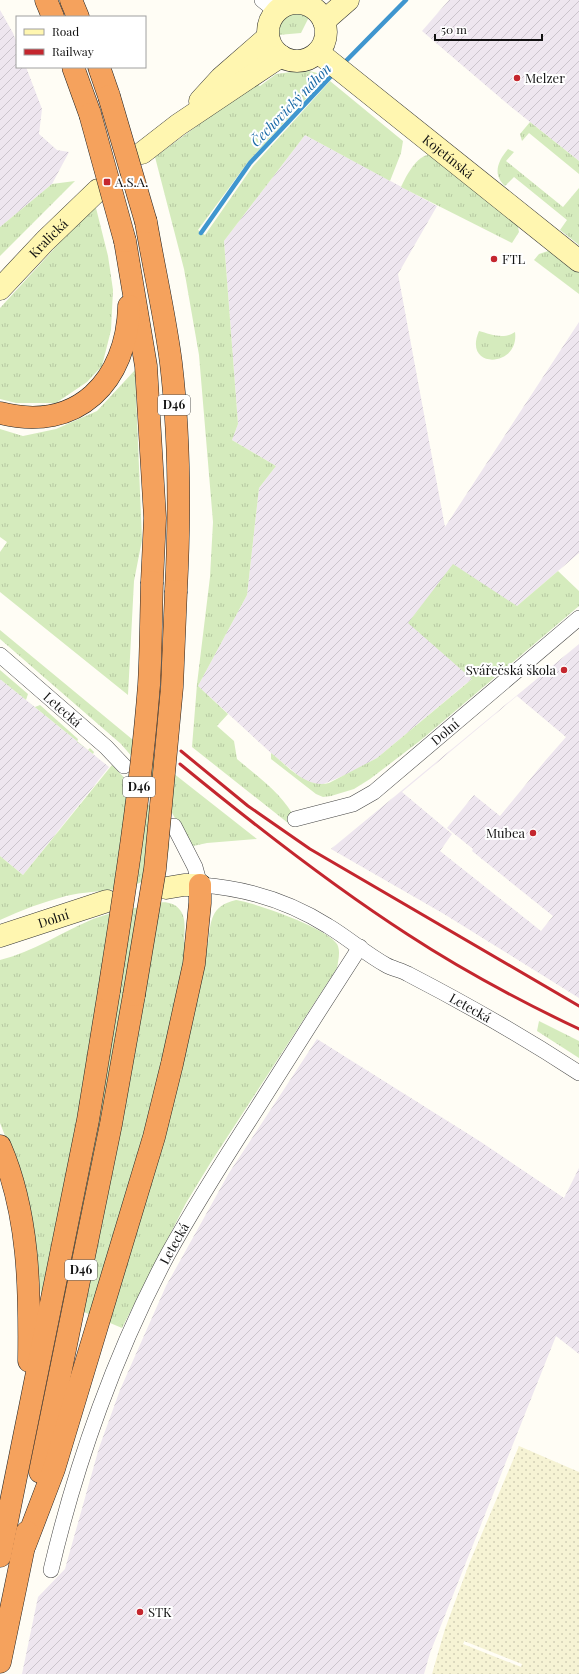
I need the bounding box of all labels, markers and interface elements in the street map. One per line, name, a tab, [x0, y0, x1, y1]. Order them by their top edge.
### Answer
legend	[16, 16, 146, 68]
scale bar	[435, 16, 542, 42]
text: 50 m	[441, 21, 467, 37]
text: Road	[52, 23, 79, 39]
text: Railway	[52, 43, 94, 59]
water label: Čechovický náhon	[246, 59, 335, 150]
place label: Melzer	[525, 69, 565, 86]
marker: Melzer	[512, 73, 522, 83]
street label: Kojetínská	[419, 130, 478, 182]
place label: A.S.A.	[114, 173, 148, 190]
marker: A.S.A.	[102, 177, 112, 187]
street label: Kralická	[25, 215, 71, 261]
place label: FTL	[502, 250, 525, 267]
marker: FTL	[489, 254, 499, 264]
road number: D46	[158, 395, 190, 415]
place label: Svářečská škola	[466, 661, 557, 678]
marker: Svářečská škola	[559, 665, 569, 675]
street label: Letecká	[40, 688, 86, 731]
street label: Dolní	[427, 715, 462, 748]
road number: D46	[123, 777, 155, 797]
place label: Mubea	[486, 824, 526, 841]
marker: Mubea	[528, 828, 538, 838]
street label: Dolní	[35, 905, 71, 931]
street label: Letecká	[447, 989, 495, 1026]
street label: Letecká	[155, 1219, 192, 1267]
road number: D46	[65, 1260, 97, 1280]
place label: STK	[148, 1603, 172, 1620]
marker: STK	[135, 1607, 145, 1617]

